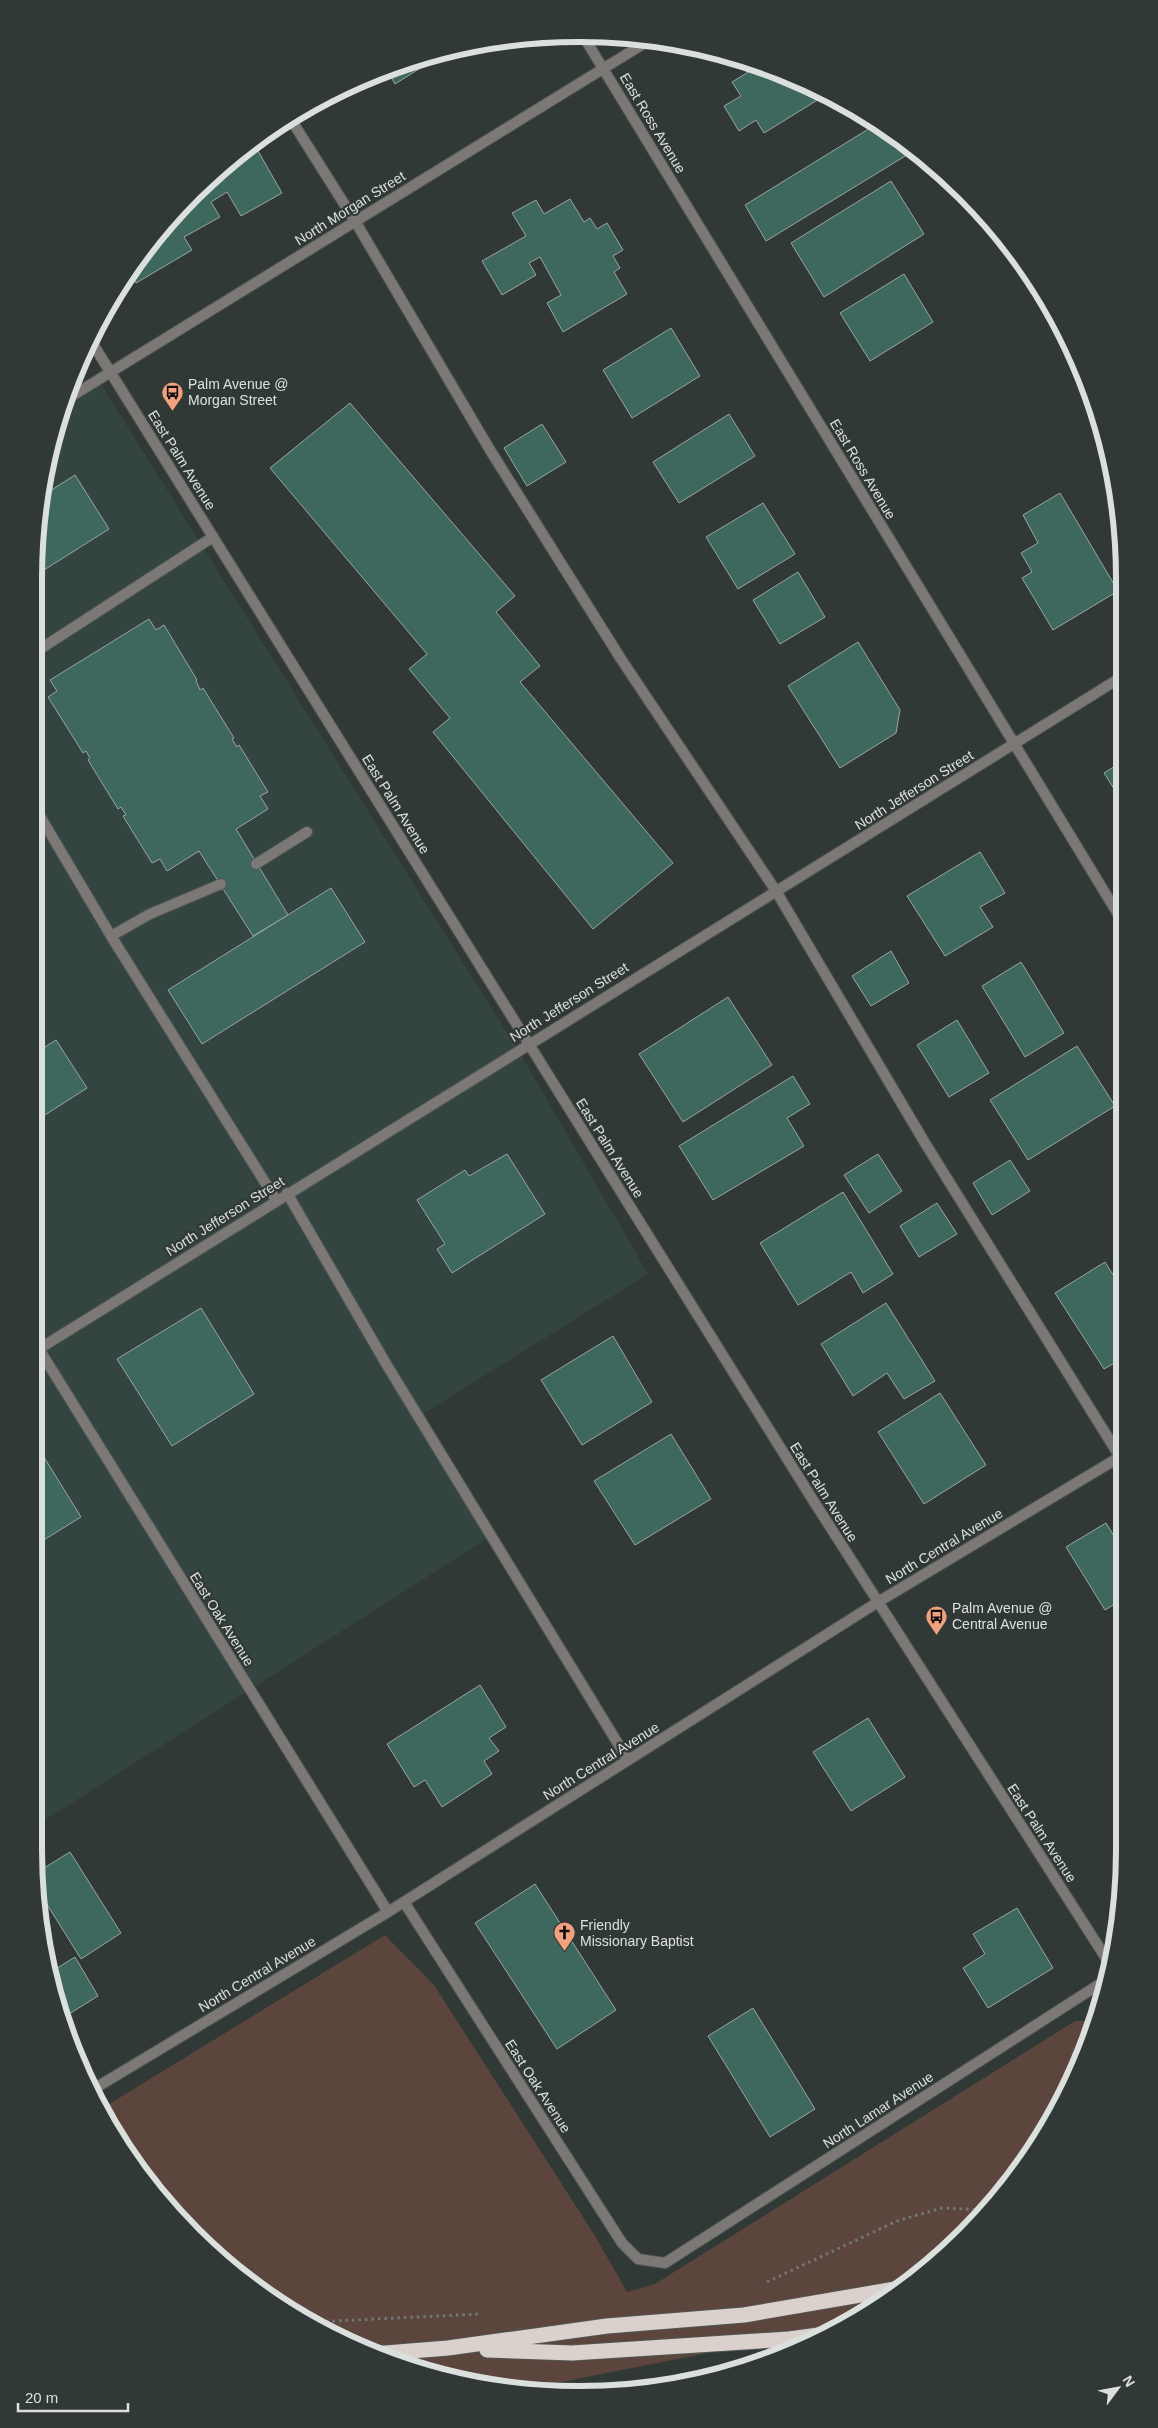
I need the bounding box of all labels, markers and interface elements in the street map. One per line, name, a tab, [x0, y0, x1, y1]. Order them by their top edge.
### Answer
street label: East Ross Avenue	[617, 70, 689, 176]
street label: North Morgan Street	[292, 168, 408, 248]
place label: Palm Avenue @ Morgan Street	[188, 376, 288, 408]
bus stop icon: Palm Avenue @ Morgan Street	[160, 380, 184, 411]
street label: East Palm Avenue	[145, 407, 219, 513]
street label: East Ross Avenue	[827, 416, 899, 522]
street label: North Jefferson Street	[852, 747, 976, 833]
street label: East Palm Avenue	[359, 751, 433, 857]
street label: North Jefferson Street	[507, 959, 631, 1045]
street label: East Palm Avenue	[573, 1095, 647, 1201]
street label: North Jefferson Street	[163, 1173, 287, 1259]
street label: East Palm Avenue	[787, 1439, 861, 1545]
street label: North Central Avenue	[883, 1505, 1006, 1587]
street label: East Oak Avenue	[187, 1569, 257, 1669]
place label: Palm Avenue @ Central Avenue	[952, 1600, 1052, 1632]
bus stop icon: Palm Avenue @ Central Avenue	[924, 1604, 948, 1635]
street label: North Central Avenue	[540, 1719, 662, 1803]
street label: East Palm Avenue	[1004, 1781, 1080, 1885]
place label: Friendly Missionary Baptist	[580, 1917, 694, 1949]
church icon: Friendly Missionary Baptist	[552, 1921, 576, 1952]
street label: North Central Avenue	[196, 1933, 319, 2015]
street label: East Oak Avenue	[502, 2036, 574, 2136]
street label: North Lamar Avenue	[820, 2068, 936, 2152]
north arrow	[1093, 2363, 1143, 2413]
text: N	[1120, 2373, 1138, 2390]
scale bar	[18, 2380, 128, 2412]
text: 20 m	[25, 2389, 58, 2406]

